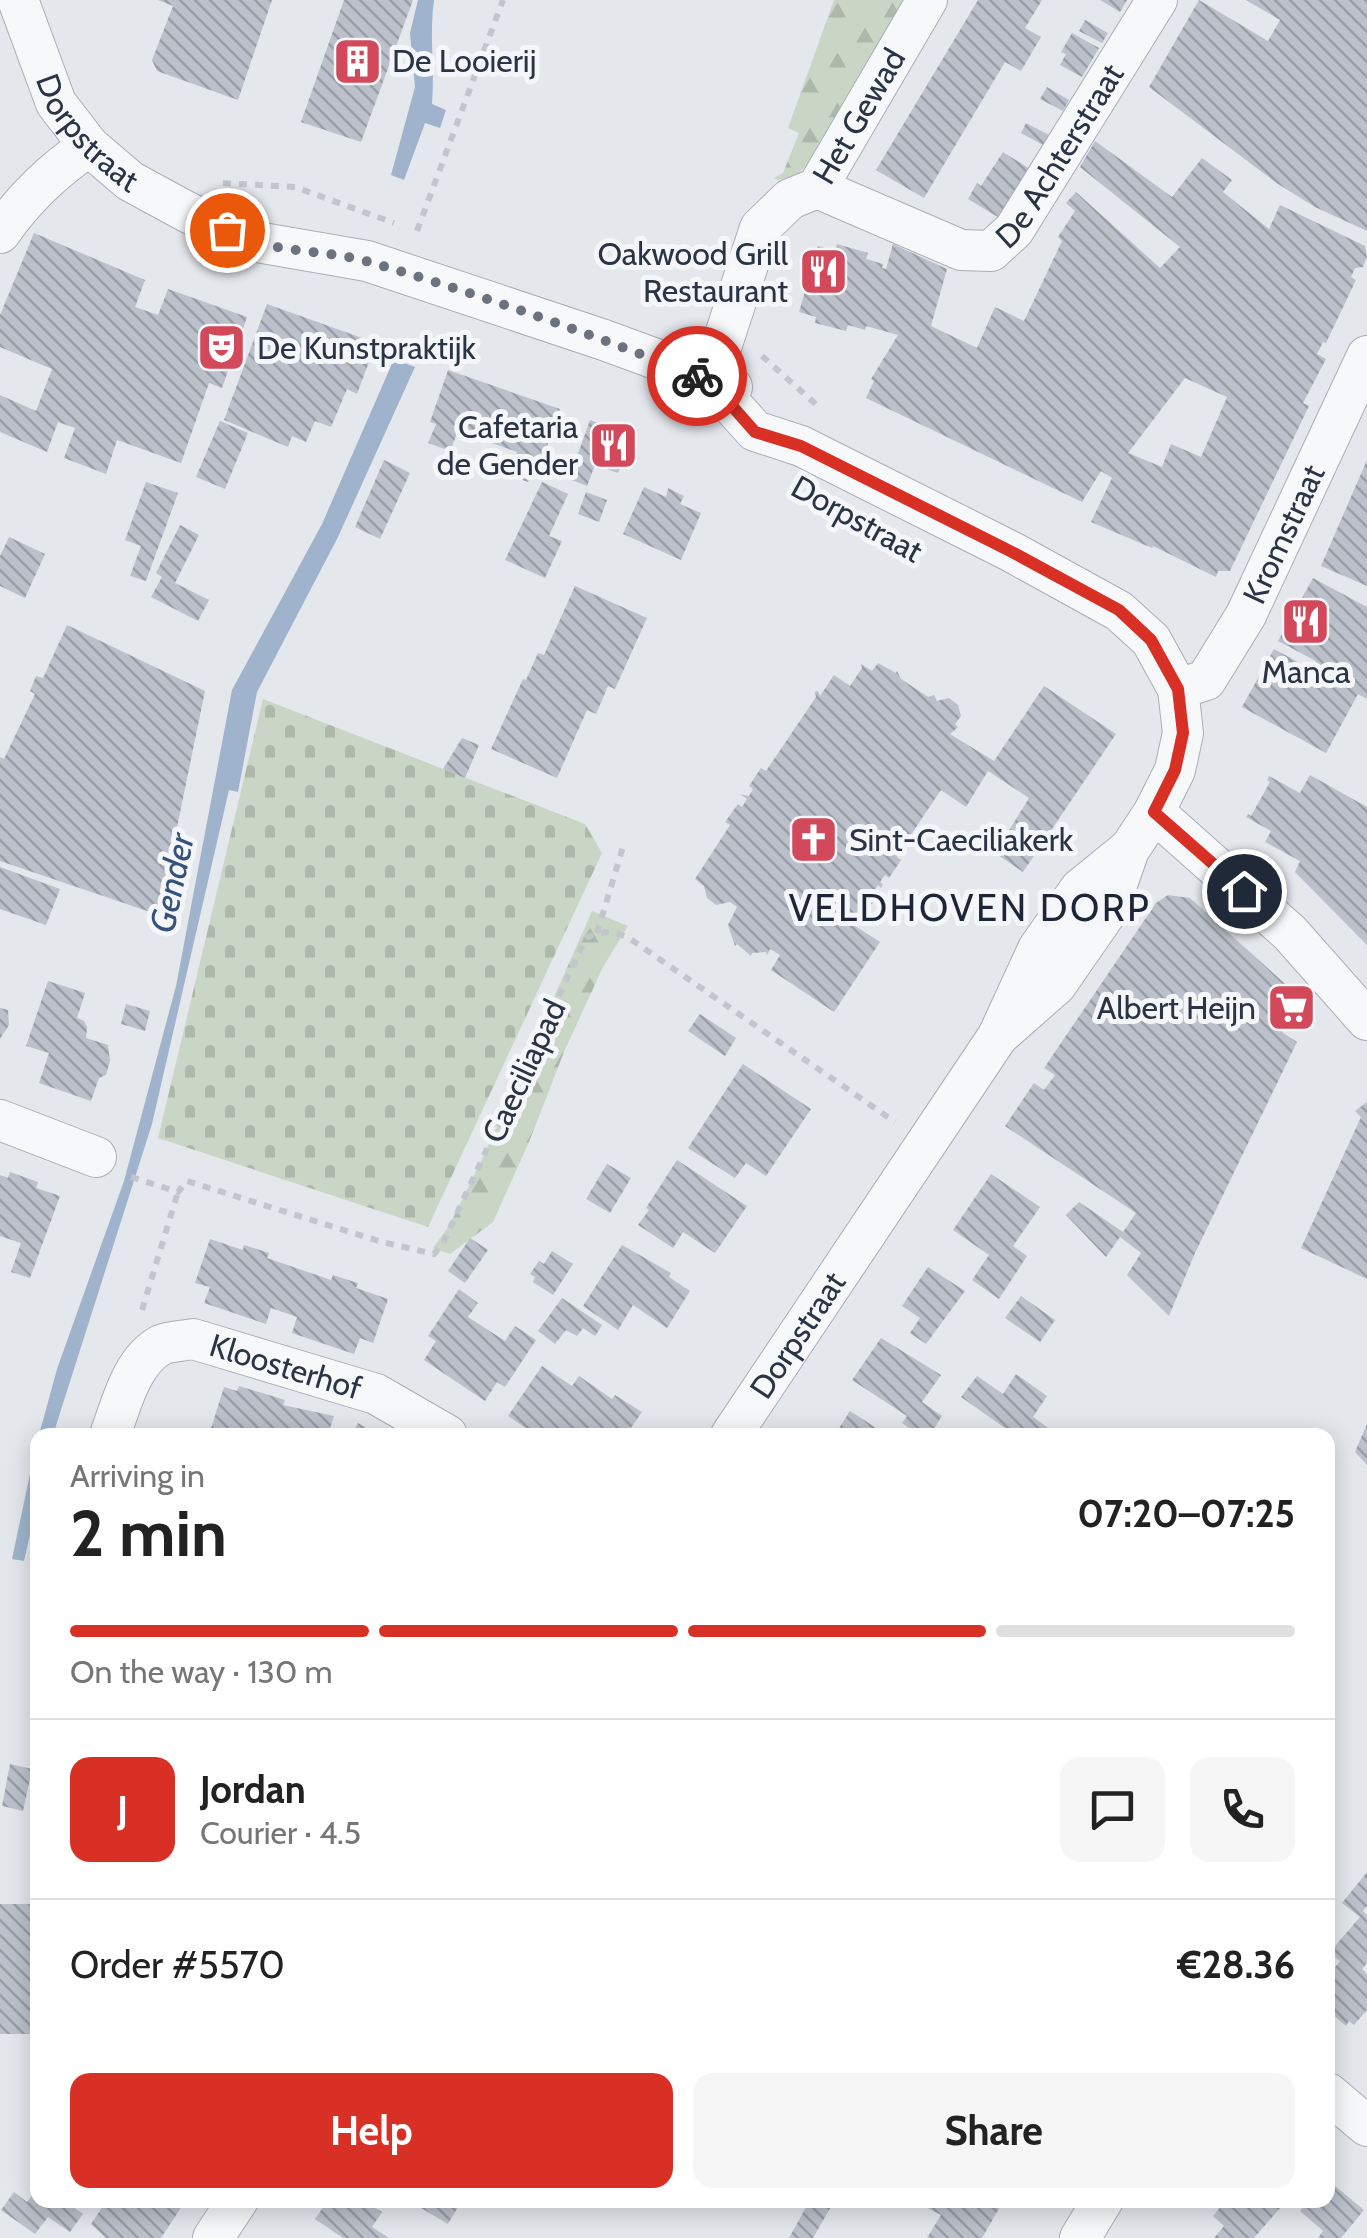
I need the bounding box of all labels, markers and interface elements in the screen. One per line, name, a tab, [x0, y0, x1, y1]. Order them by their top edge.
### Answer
building icon: De Looierij	[331, 35, 383, 87]
place label: De Looierij	[392, 41, 536, 80]
street label: Het Gewad	[804, 41, 913, 191]
street label: De Achterstraat	[987, 56, 1132, 256]
street label: Dorpstraat	[28, 68, 145, 201]
pin	[185, 188, 270, 273]
icon: bag	[200, 203, 255, 258]
place label: Oakwood Grill Restaurant	[597, 234, 788, 310]
restaurant icon: Oakwood Grill Restaurant	[797, 246, 849, 298]
theatre icon: De Kunstpraktijk	[196, 322, 248, 374]
courier	[647, 326, 747, 426]
place label: De Kunstpraktijk	[257, 328, 476, 367]
icon: bike	[670, 349, 725, 404]
place label: Cafetaria de Gender	[437, 407, 579, 483]
restaurant icon: Cafetaria de Gender	[587, 419, 639, 471]
street label: Kromstraat	[1234, 458, 1333, 610]
street label: Dorpstraat	[785, 467, 930, 571]
restaurant icon: Manca	[1280, 596, 1332, 648]
place label: Manca	[1262, 652, 1351, 691]
church icon: Sint-Caeciliakerk	[788, 814, 840, 866]
place label: Sint-Caeciliakerk	[849, 820, 1074, 859]
water label: Gender	[140, 828, 203, 937]
pin	[1202, 849, 1287, 934]
icon: home	[1217, 864, 1272, 919]
district label: VELDHOVEN DORP	[789, 884, 1151, 931]
supermarket icon: Albert Heijn	[1265, 982, 1317, 1034]
place label: Albert Heijn	[1097, 988, 1256, 1027]
street label: Caeciliapad	[473, 993, 574, 1149]
street label: Dorpstraat	[741, 1264, 854, 1406]
street label: Kloosterhof	[205, 1325, 367, 1408]
text: Arriving in	[70, 1456, 205, 1495]
text: 07:20–07:25	[1077, 1490, 1295, 1537]
text: 2 min	[70, 1493, 227, 1572]
text: On the way · 130 m	[70, 1652, 333, 1691]
button: chat	[1060, 1757, 1165, 1862]
button: phone	[1190, 1757, 1295, 1862]
text: Jordan	[200, 1766, 306, 1813]
text: J	[117, 1786, 128, 1833]
text: Courier · 4.5	[200, 1813, 361, 1852]
text: Order #5570	[70, 1941, 285, 1988]
text: €28.36	[1177, 1941, 1295, 1988]
button: Help	[70, 2073, 673, 2188]
button: Share	[693, 2073, 1295, 2188]

